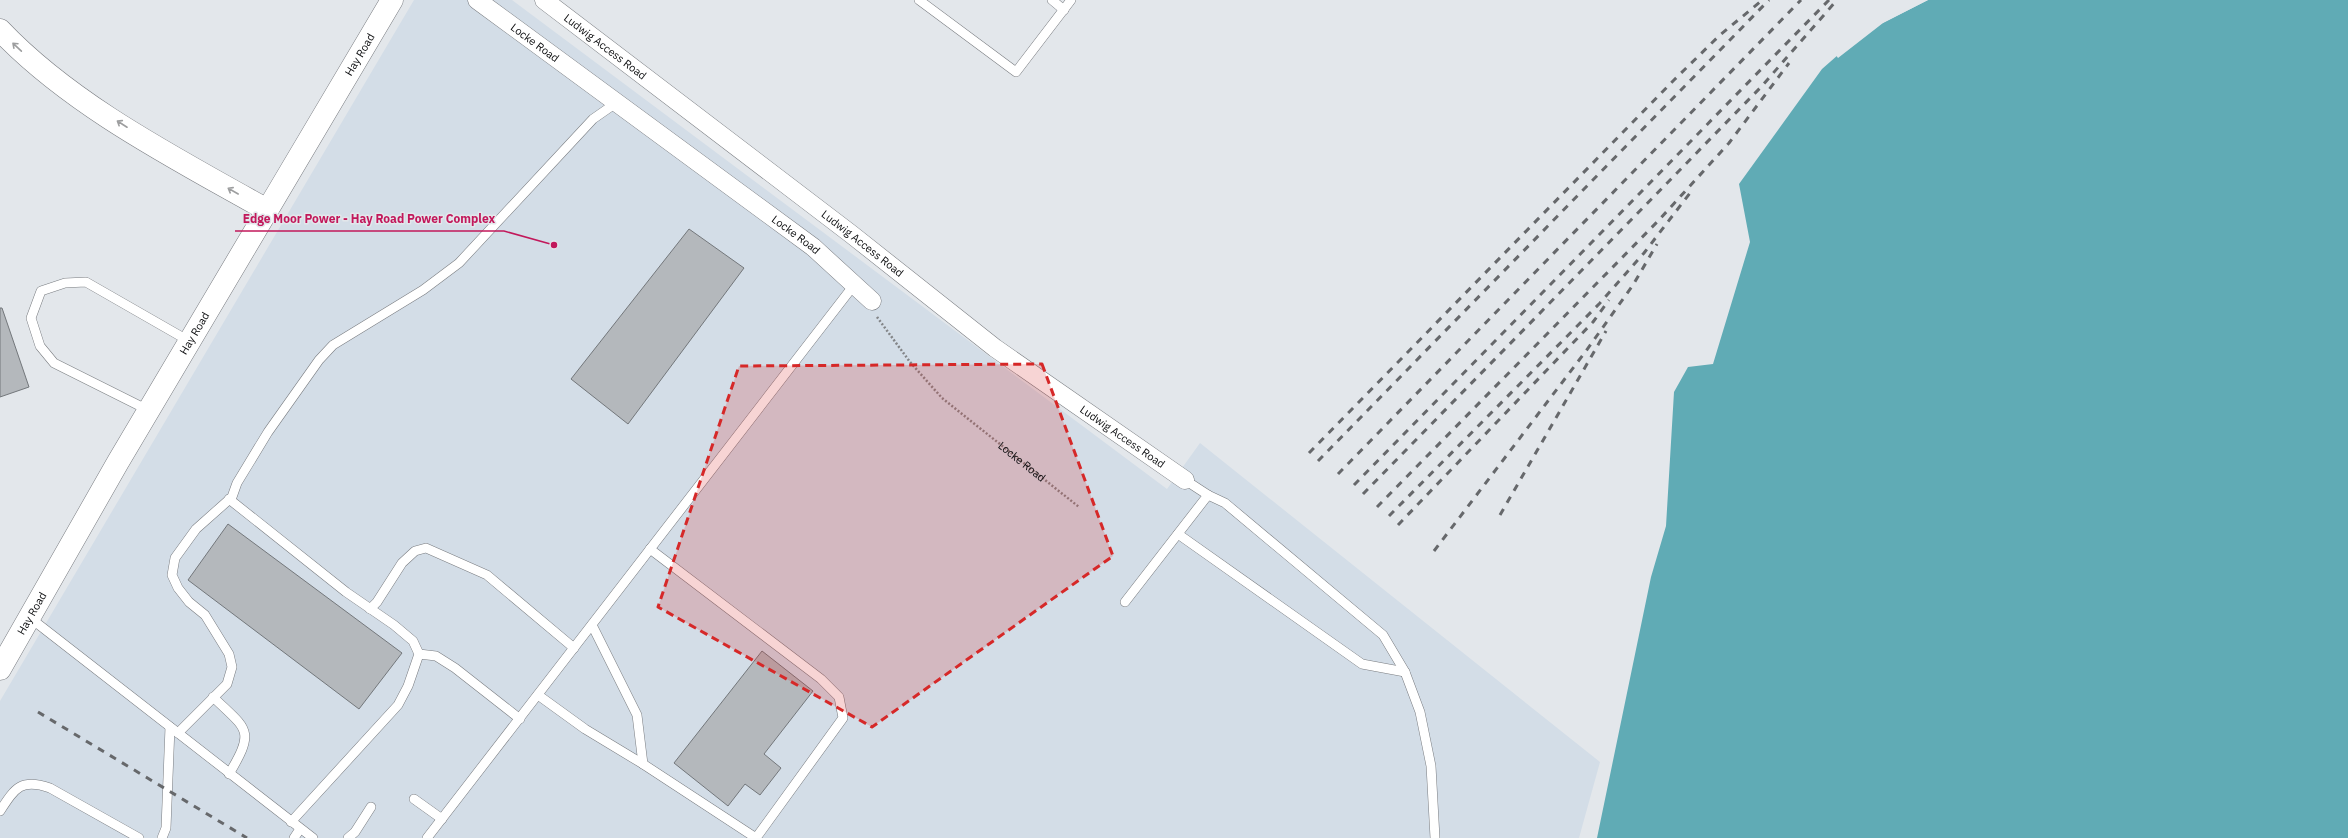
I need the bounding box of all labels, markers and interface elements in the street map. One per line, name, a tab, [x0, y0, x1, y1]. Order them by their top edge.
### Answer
street label: Ludwig Access Road	[561, 11, 649, 83]
street label: Locke Road	[508, 20, 562, 65]
street label: Hay Road	[342, 31, 378, 78]
one-way arrow	[12, 43, 22, 52]
one-way arrow	[116, 120, 127, 129]
one-way arrow	[227, 186, 239, 194]
callout: Edge Moor Power - Hay Road Power Complex	[235, 207, 504, 231]
street label: Ludwig Access Road	[819, 207, 906, 280]
text: Edge Moor Power - Hay Road Power Complex	[243, 211, 495, 226]
street label: Locke Road	[769, 212, 823, 257]
street label: Hay Road	[176, 309, 212, 357]
street label: Ludwig Access Road	[1077, 402, 1168, 471]
street label: Locke Road	[995, 438, 1048, 485]
street label: Hay Road	[14, 590, 49, 637]

